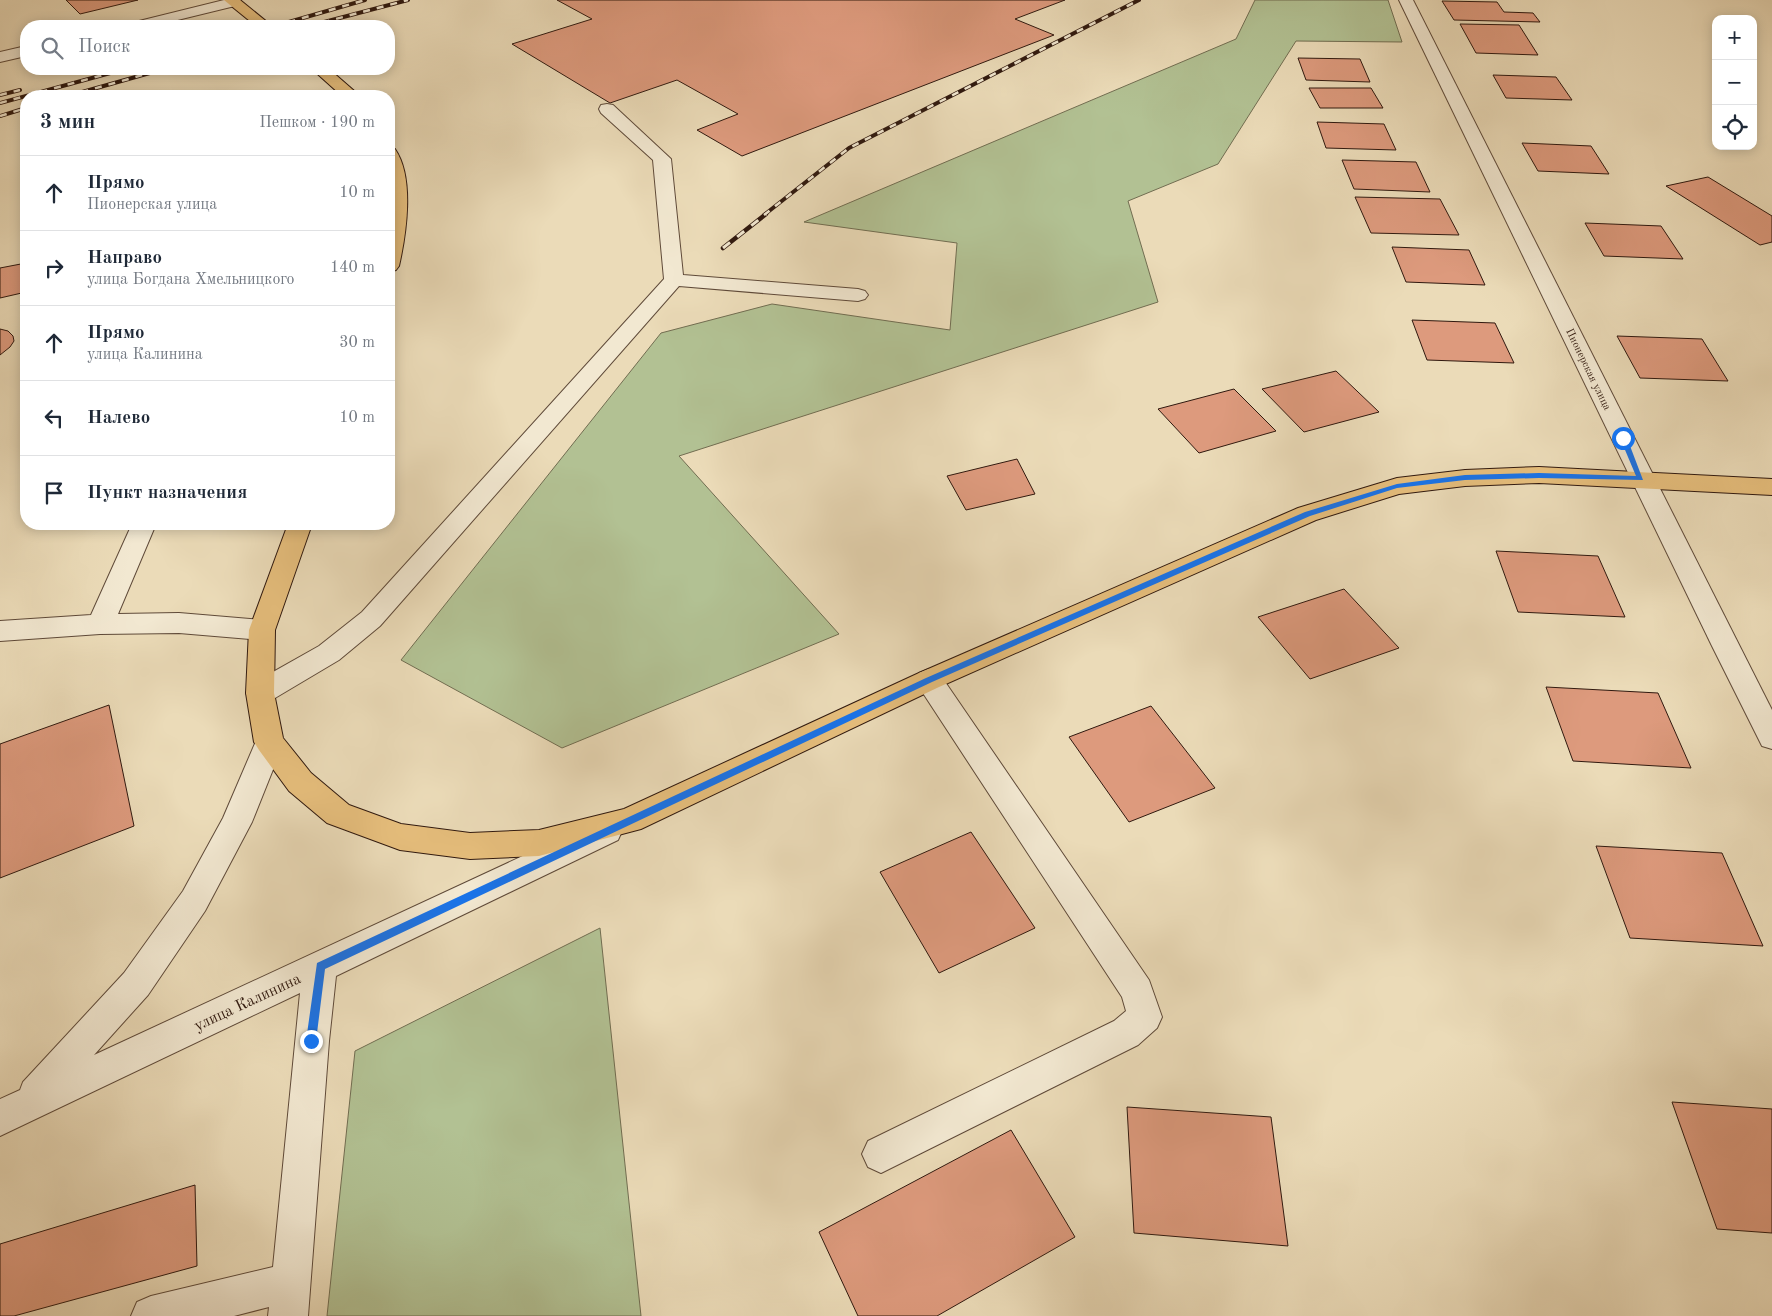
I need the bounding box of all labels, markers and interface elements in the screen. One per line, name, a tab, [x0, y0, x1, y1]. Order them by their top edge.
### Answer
map controls	[1712, 15, 1757, 150]
button: +	[1712, 15, 1757, 60]
search box	[20, 20, 395, 75]
icon: search	[38, 34, 66, 62]
text: Поиск	[78, 38, 130, 57]
button: −	[1712, 60, 1757, 105]
button: locate	[1712, 105, 1757, 150]
text: 3 мин	[40, 112, 95, 133]
text: Пешком · 190 m	[259, 115, 375, 131]
text: Прямо	[87, 174, 145, 193]
icon: ahead	[40, 179, 68, 207]
text: 10 m	[339, 185, 375, 201]
text: Пионерская улица	[87, 197, 217, 213]
text: Направо	[87, 249, 162, 268]
icon: right	[40, 254, 68, 282]
text: 140 m	[330, 260, 375, 276]
text: улица Богдана Хмельницкого	[87, 272, 294, 288]
text: Прямо	[87, 324, 145, 343]
street label: Пионерская улица	[1563, 327, 1612, 413]
icon: ahead	[40, 329, 68, 357]
text: 30 m	[339, 335, 375, 351]
text: улица Калинина	[87, 347, 203, 363]
icon: left	[40, 404, 68, 432]
text: Налево	[87, 409, 150, 428]
text: 10 m	[339, 410, 375, 426]
route start	[1612, 427, 1635, 450]
icon: arrive	[40, 479, 68, 507]
text: Пункт назначения	[87, 484, 247, 503]
street label: улица Калинина	[192, 971, 304, 1035]
route end	[300, 1030, 323, 1053]

